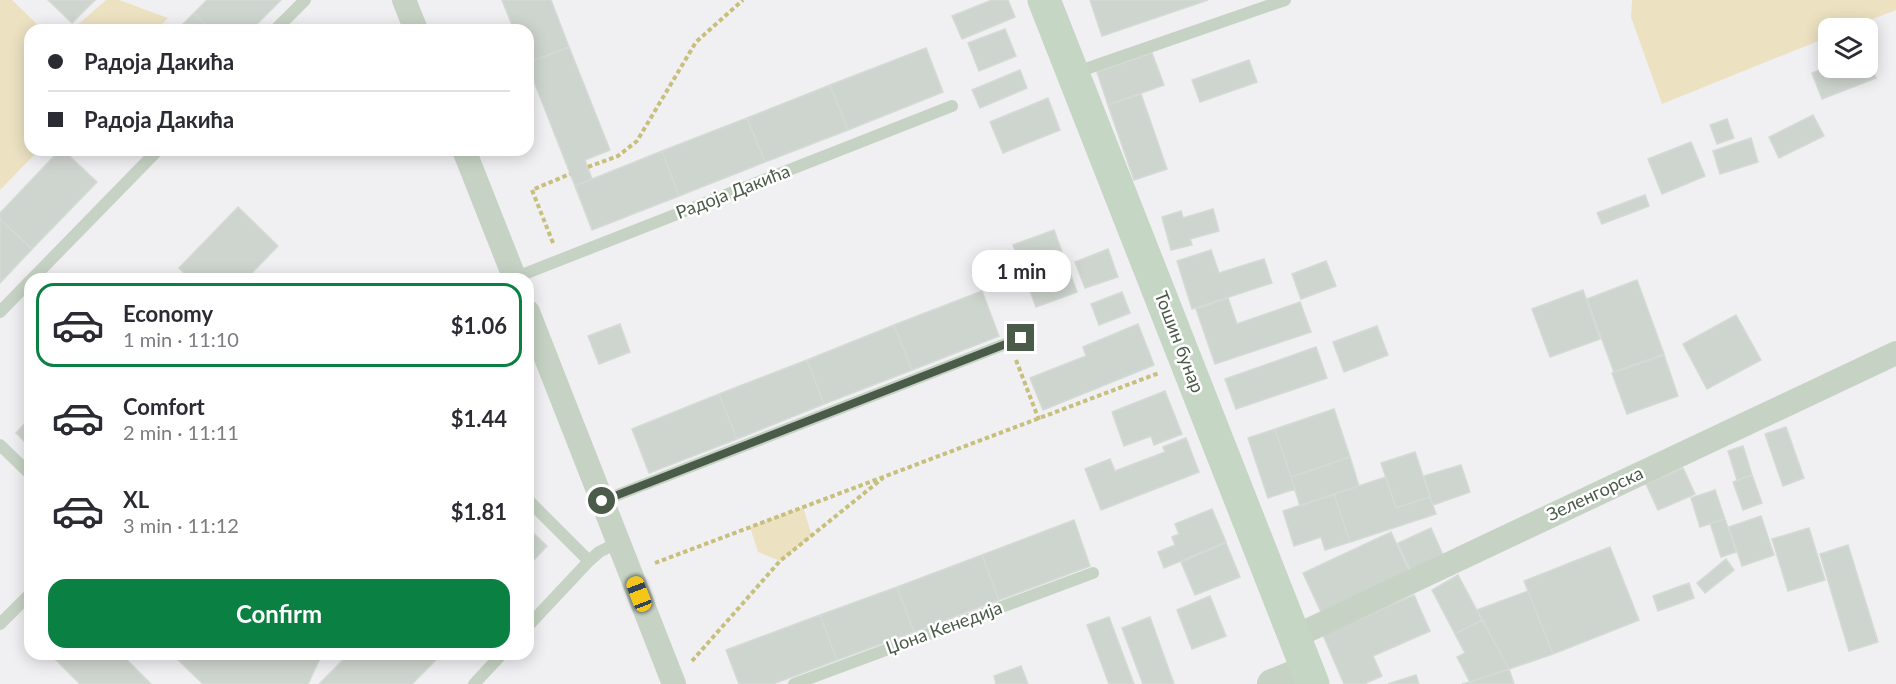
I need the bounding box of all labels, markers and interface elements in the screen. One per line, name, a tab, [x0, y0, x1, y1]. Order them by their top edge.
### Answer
map controls	[1818, 18, 1878, 78]
button: layers	[1818, 18, 1878, 78]
text: Радоја Дакића	[84, 48, 234, 75]
text: Радоја Дакића	[84, 106, 234, 133]
street label: Радоја Дакића	[673, 159, 793, 223]
callout: 1 min	[972, 251, 1070, 293]
text: 1 min	[997, 259, 1046, 283]
street label: Тошин бунар	[1150, 288, 1209, 396]
icon: car	[51, 298, 105, 352]
text: Economy	[123, 300, 213, 327]
text: $1.06	[451, 312, 507, 339]
route end	[1007, 324, 1034, 351]
text: 1 min · 11:10	[123, 327, 239, 351]
icon: car	[51, 391, 105, 445]
text: Comfort	[123, 393, 205, 420]
text: $1.44	[451, 405, 507, 432]
text: 2 min · 11:11	[123, 420, 239, 444]
street label: Зеленгорска	[1543, 461, 1646, 525]
icon: car	[51, 484, 105, 538]
text: XL	[123, 486, 149, 513]
route start	[588, 487, 615, 514]
text: $1.81	[451, 498, 507, 525]
text: 3 min · 11:12	[123, 513, 239, 537]
car	[624, 574, 654, 614]
button: Confirm	[48, 579, 510, 648]
street label: Џона Кенедија	[883, 596, 1005, 658]

